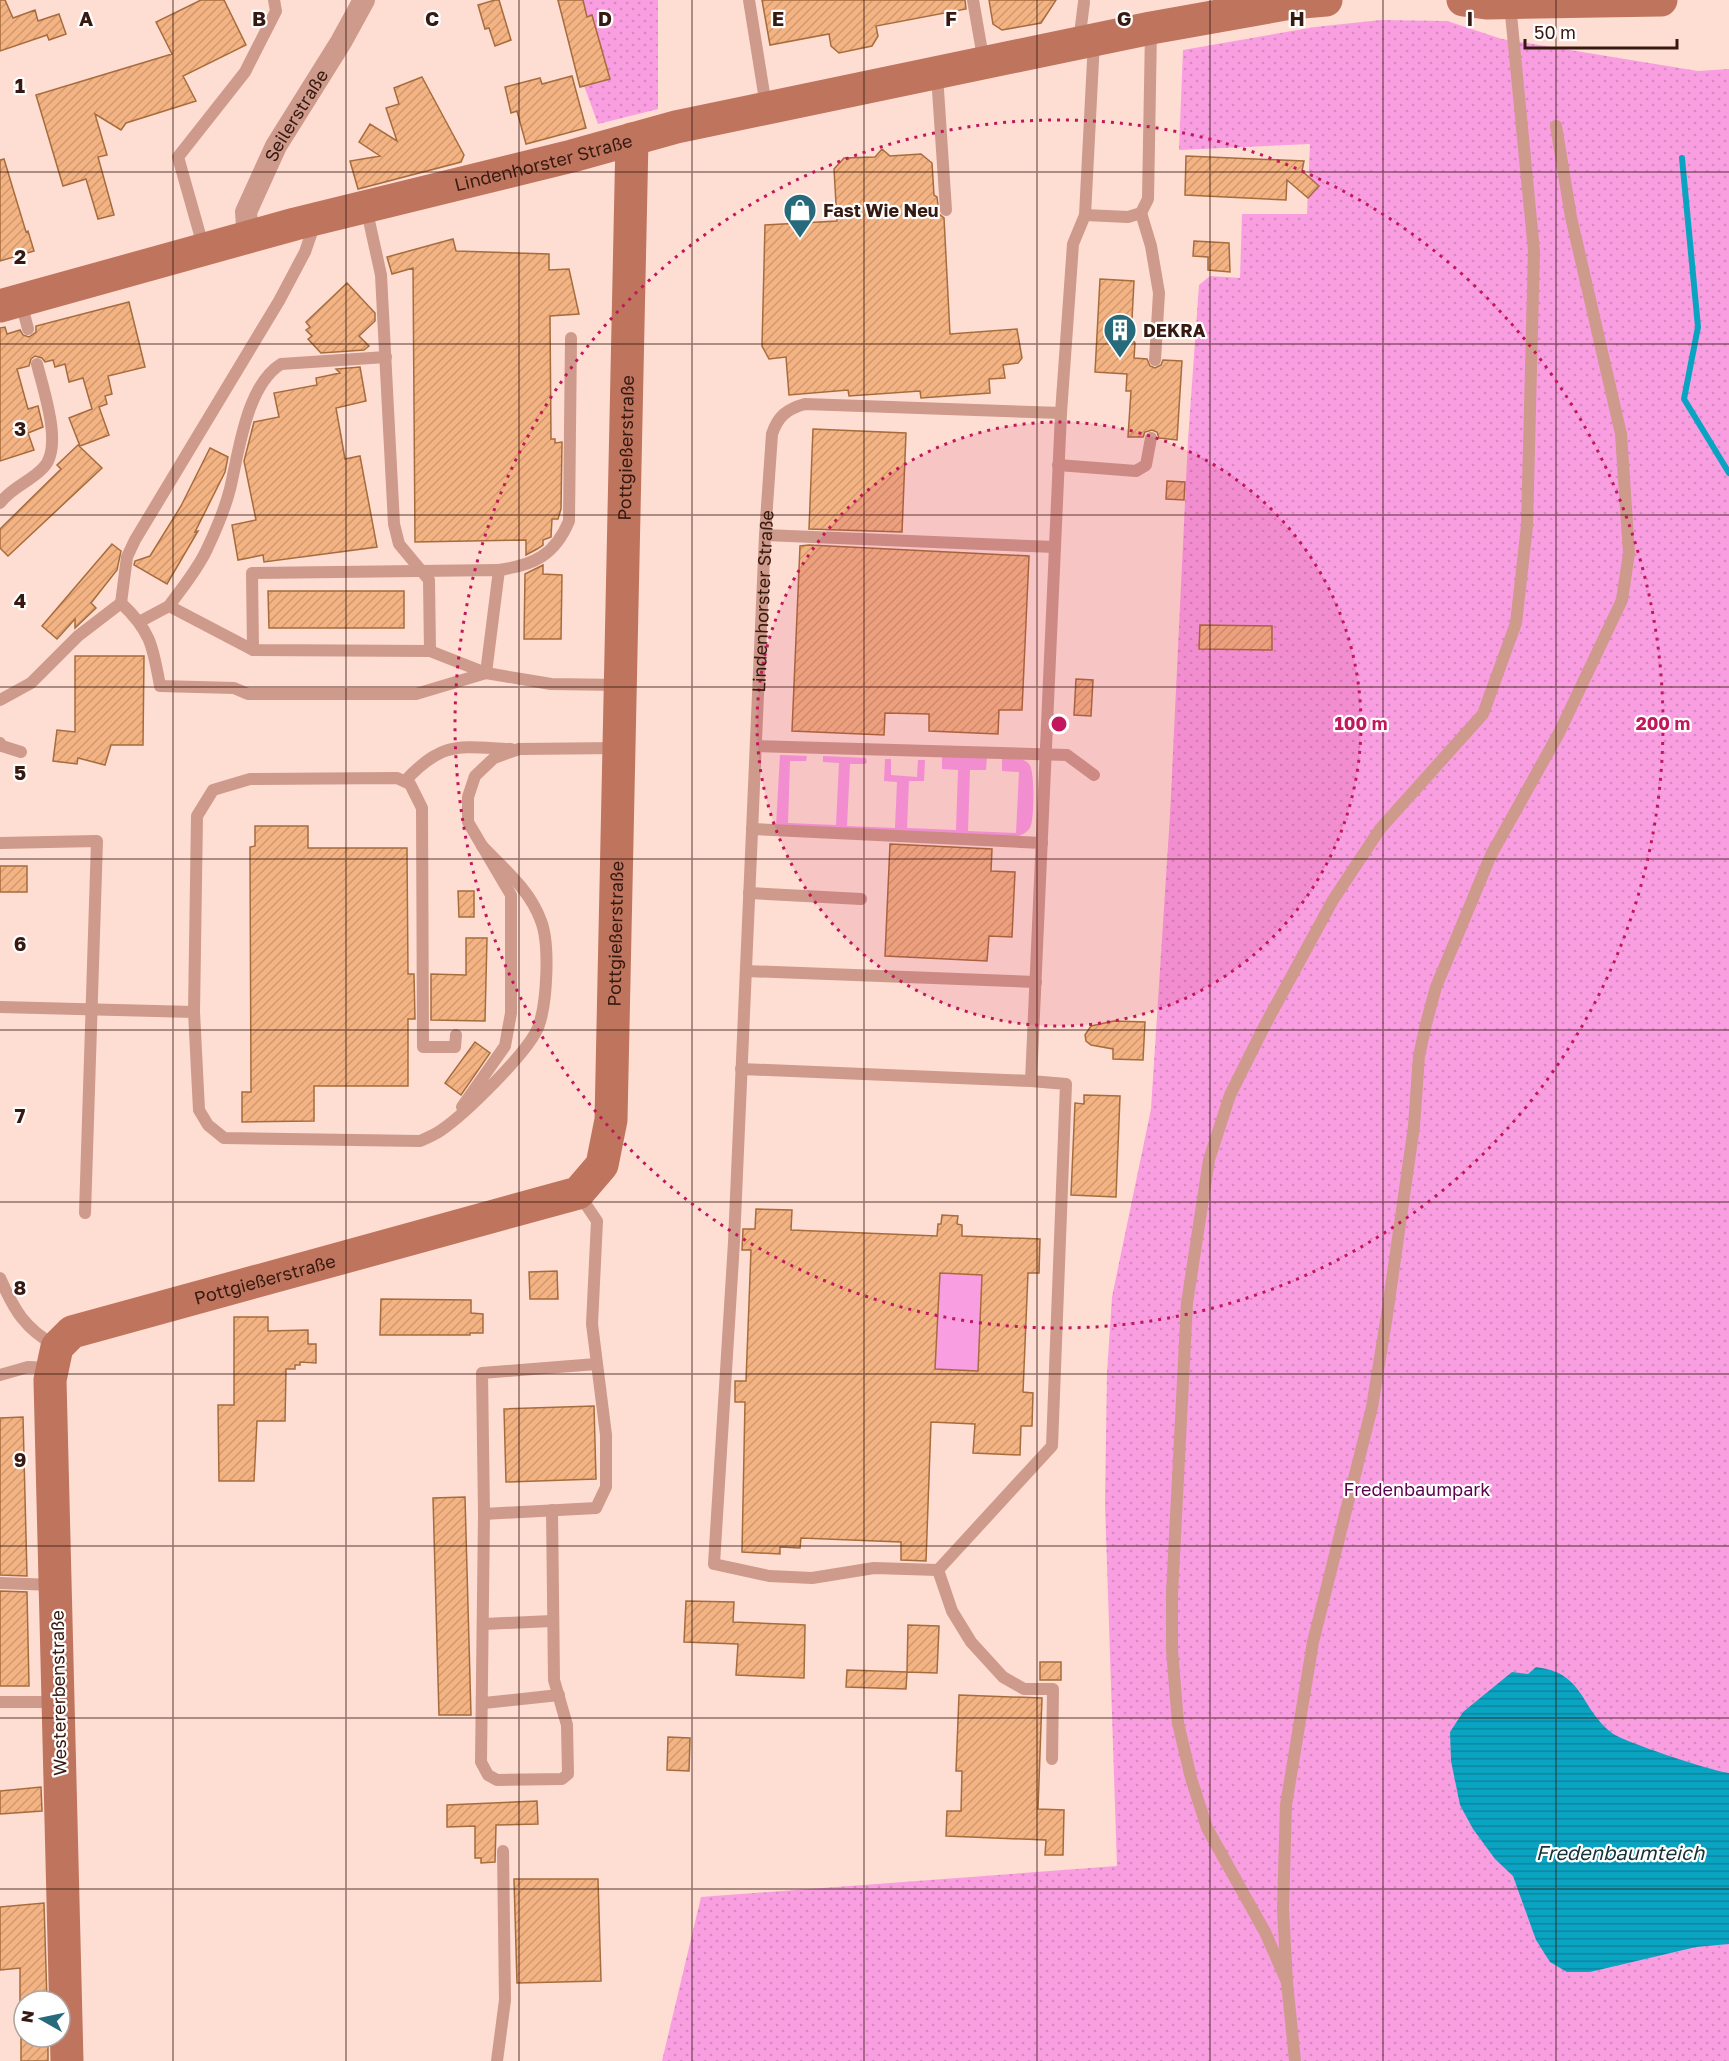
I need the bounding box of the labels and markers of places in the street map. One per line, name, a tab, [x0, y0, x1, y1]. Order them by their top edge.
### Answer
shop icon: Fast Wie Neu	[782, 192, 818, 239]
place label: Fast Wie Neu	[823, 199, 939, 221]
building icon: DEKRA	[1102, 312, 1138, 359]
place label: DEKRA	[1143, 319, 1206, 341]
centre of rings	[1049, 714, 1069, 734]

